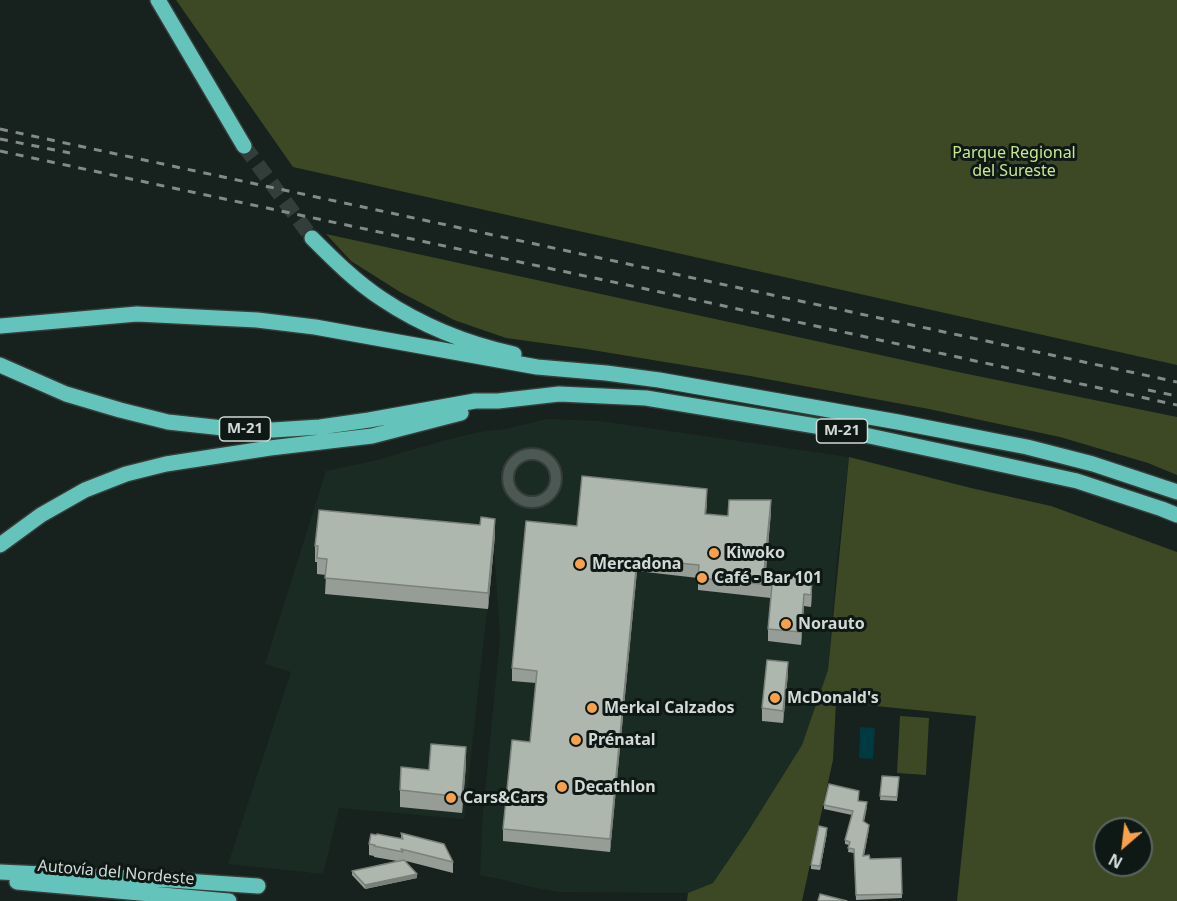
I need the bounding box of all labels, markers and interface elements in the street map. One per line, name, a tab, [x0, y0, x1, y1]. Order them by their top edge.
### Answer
park label: Parque Regional del Sureste	[952, 143, 1076, 181]
road number: M-21	[220, 417, 270, 441]
road number: M-21	[816, 419, 868, 443]
place label: Kiwoko	[726, 543, 785, 563]
marker: Kiwoko	[707, 546, 721, 560]
place label: Mercadona	[592, 554, 681, 574]
marker: Mercadona	[573, 557, 587, 571]
place label: Café - Bar 101	[714, 568, 822, 588]
marker: Café - Bar 101	[695, 571, 709, 585]
place label: Norauto	[798, 614, 865, 634]
marker: Norauto	[779, 617, 793, 631]
place label: McDonald's	[787, 688, 879, 708]
marker: McDonald's	[768, 691, 782, 705]
place label: Merkal Calzados	[604, 698, 734, 718]
marker: Merkal Calzados	[585, 701, 599, 715]
place label: Prénatal	[588, 730, 656, 750]
marker: Prénatal	[569, 733, 583, 747]
place label: Decathlon	[574, 777, 656, 797]
marker: Decathlon	[555, 780, 569, 794]
place label: Cars&Cars	[463, 788, 545, 808]
marker: Cars&Cars	[444, 791, 458, 805]
north arrow	[1093, 817, 1153, 877]
text: N	[1105, 848, 1126, 874]
street label: Autovía del Nordeste	[37, 857, 195, 889]

